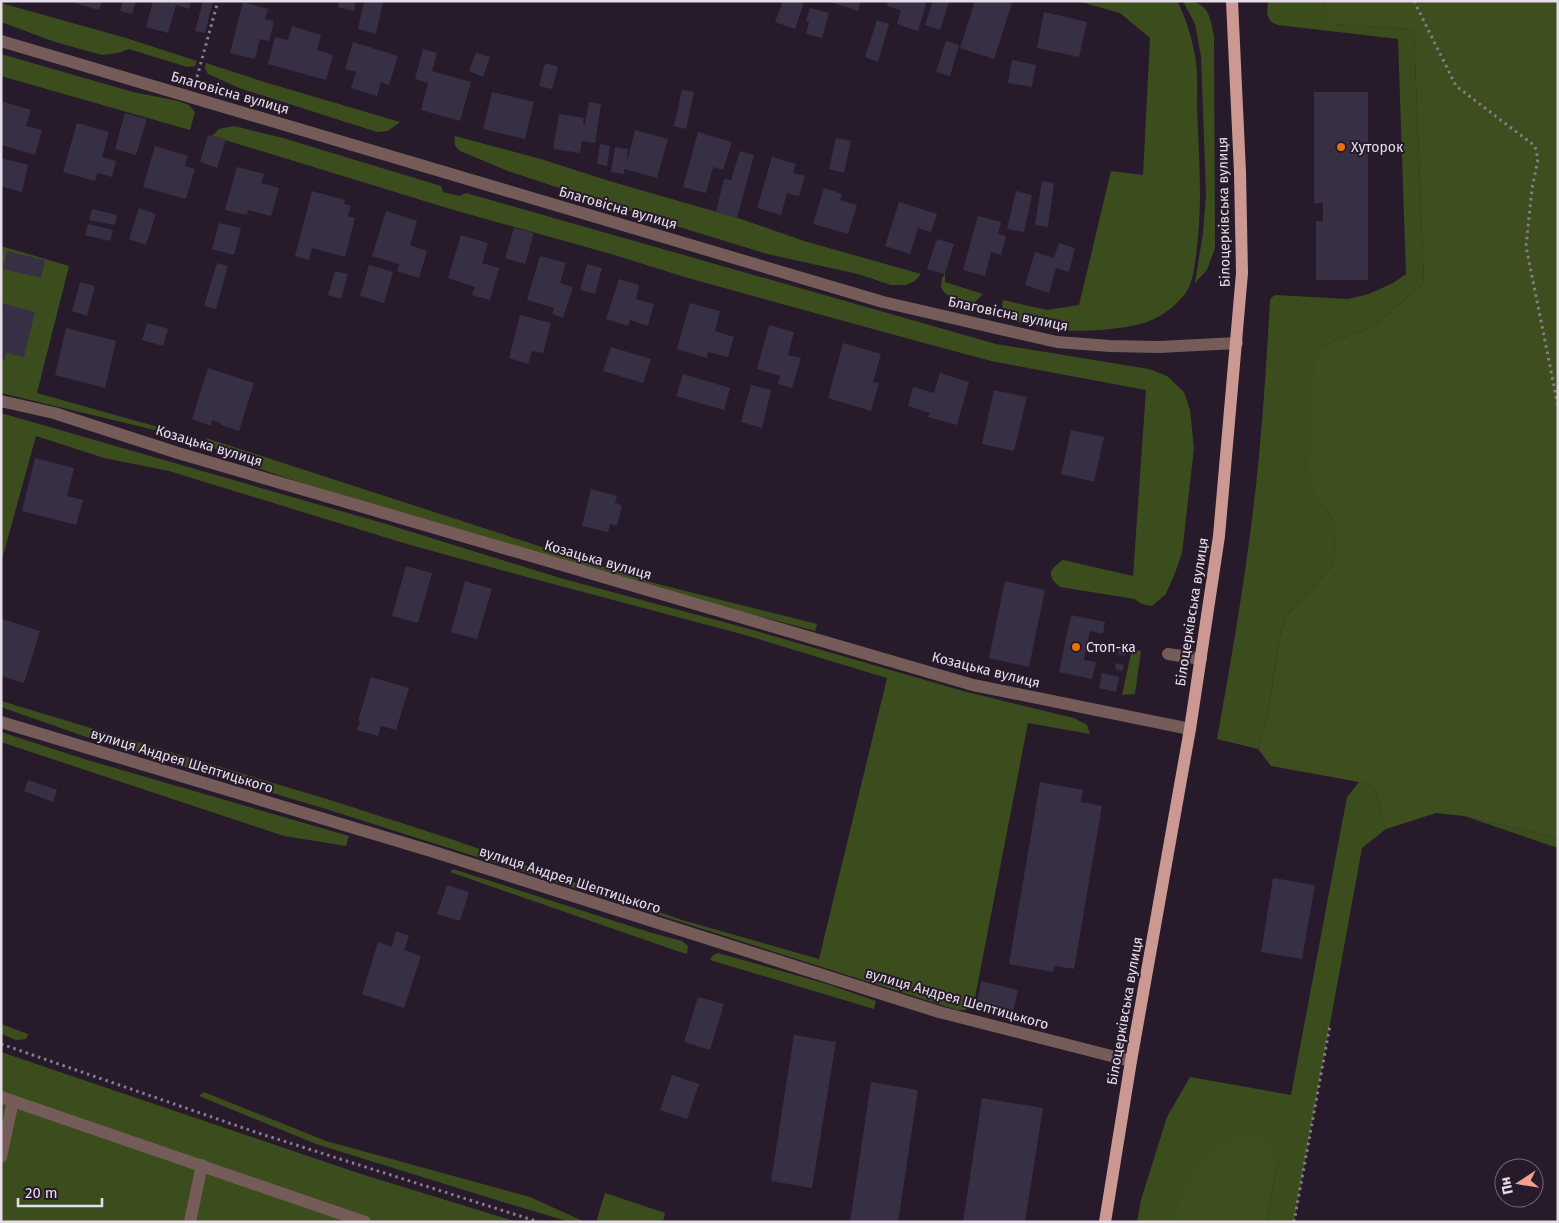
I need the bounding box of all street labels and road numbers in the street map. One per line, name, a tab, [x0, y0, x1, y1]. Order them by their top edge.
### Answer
street label: Благовісна вулиця	[169, 68, 291, 118]
street label: Білоцерківська вулиця	[1214, 137, 1234, 287]
street label: Благовісна вулиця	[557, 183, 679, 233]
street label: Благовісна вулиця	[946, 293, 1070, 335]
street label: Козацька вулиця	[153, 422, 265, 470]
street label: Білоцерківська вулиця	[1172, 536, 1212, 688]
street label: Козацька вулиця	[542, 537, 654, 583]
street label: Козацька вулиця	[930, 648, 1042, 692]
street label: вулиця Андрея Шептицького	[89, 725, 275, 797]
street label: вулиця Андрея Шептицького	[477, 843, 663, 917]
street label: Білоцерківська вулиця	[1104, 935, 1146, 1087]
street label: вулиця Андрея Шептицького	[863, 965, 1051, 1033]

